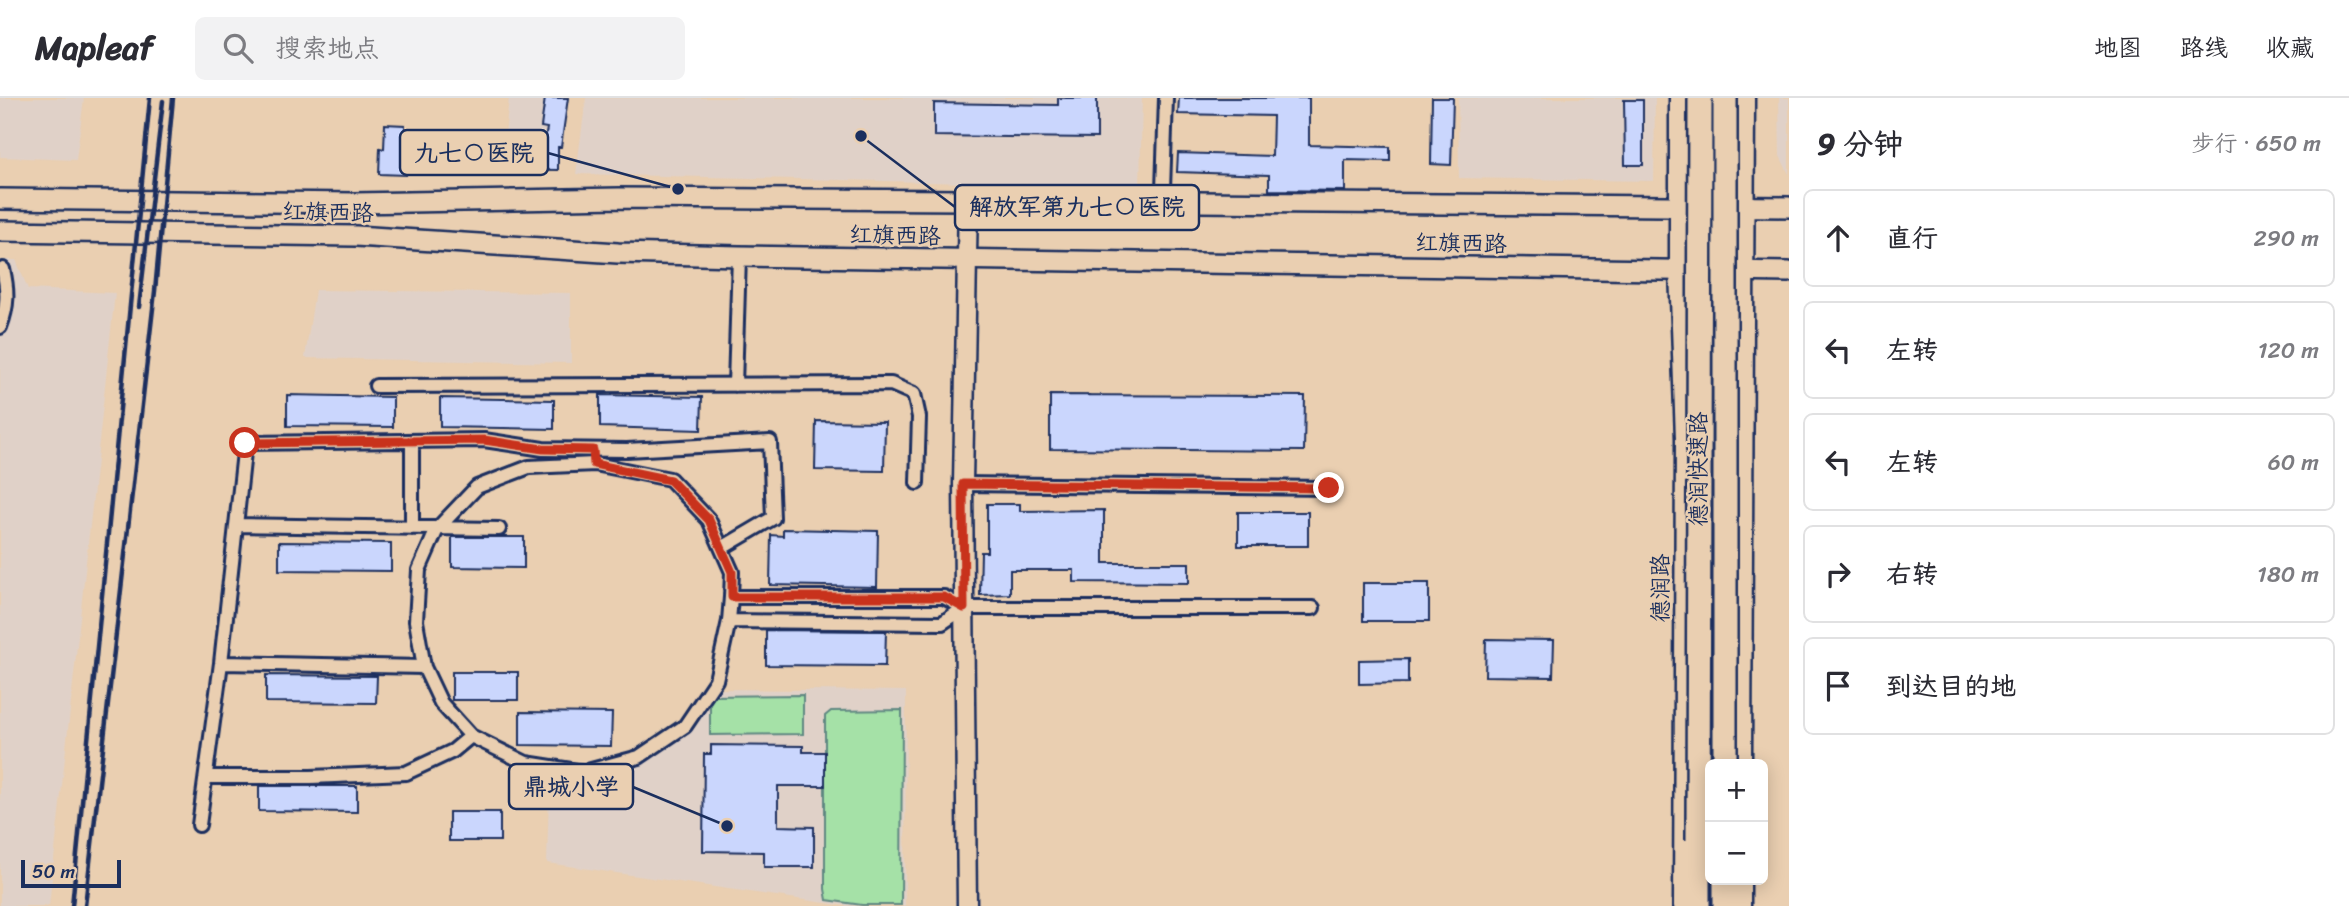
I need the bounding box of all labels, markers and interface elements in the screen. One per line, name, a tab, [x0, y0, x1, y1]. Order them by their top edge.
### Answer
search box	[195, 17, 685, 80]
text: Mapleaf	[35, 19, 153, 77]
text: 搜索地点	[275, 25, 379, 71]
text: 地图	[2094, 27, 2142, 69]
text: 路线	[2180, 27, 2228, 69]
text: 收藏	[2266, 27, 2314, 69]
icon: search	[219, 29, 257, 67]
text: 9 分钟	[1817, 117, 1903, 171]
text: 步行 · 650 m	[2192, 123, 2321, 164]
callout: 九七〇医院	[400, 130, 548, 175]
text: 九七〇医院	[414, 132, 534, 174]
callout: 解放军第九七〇医院	[955, 185, 1199, 230]
text: 解放军第九七〇医院	[969, 186, 1185, 228]
street label: 红旗西路	[282, 191, 374, 234]
street label: 红旗西路	[849, 214, 941, 257]
text: 直行	[1886, 215, 1938, 261]
text: 290 m	[2253, 218, 2319, 259]
icon: ahead	[1819, 219, 1857, 257]
street label: 红旗西路	[1415, 222, 1507, 265]
text: 左转	[1886, 327, 1938, 373]
text: 120 m	[2258, 330, 2319, 371]
icon: left	[1819, 331, 1857, 369]
street label: 德润快速路	[1678, 412, 1719, 527]
route start	[229, 427, 260, 458]
text: 左转	[1886, 439, 1938, 485]
text: 60 m	[2268, 442, 2319, 483]
icon: left	[1819, 443, 1857, 481]
route end	[1313, 472, 1344, 503]
text: 右转	[1886, 551, 1938, 597]
street label: 德润路	[1640, 554, 1681, 623]
text: 180 m	[2257, 554, 2319, 595]
icon: right	[1819, 555, 1857, 593]
text: 到达目的地	[1886, 663, 2016, 709]
icon: arrive	[1819, 667, 1857, 705]
map controls	[1705, 759, 1768, 885]
button: +	[1705, 759, 1768, 822]
callout: 鼎城小学	[509, 764, 633, 809]
text: 鼎城小学	[523, 766, 619, 808]
button: −	[1705, 822, 1768, 885]
text: 50 m	[32, 855, 75, 888]
scale bar	[21, 857, 121, 889]

